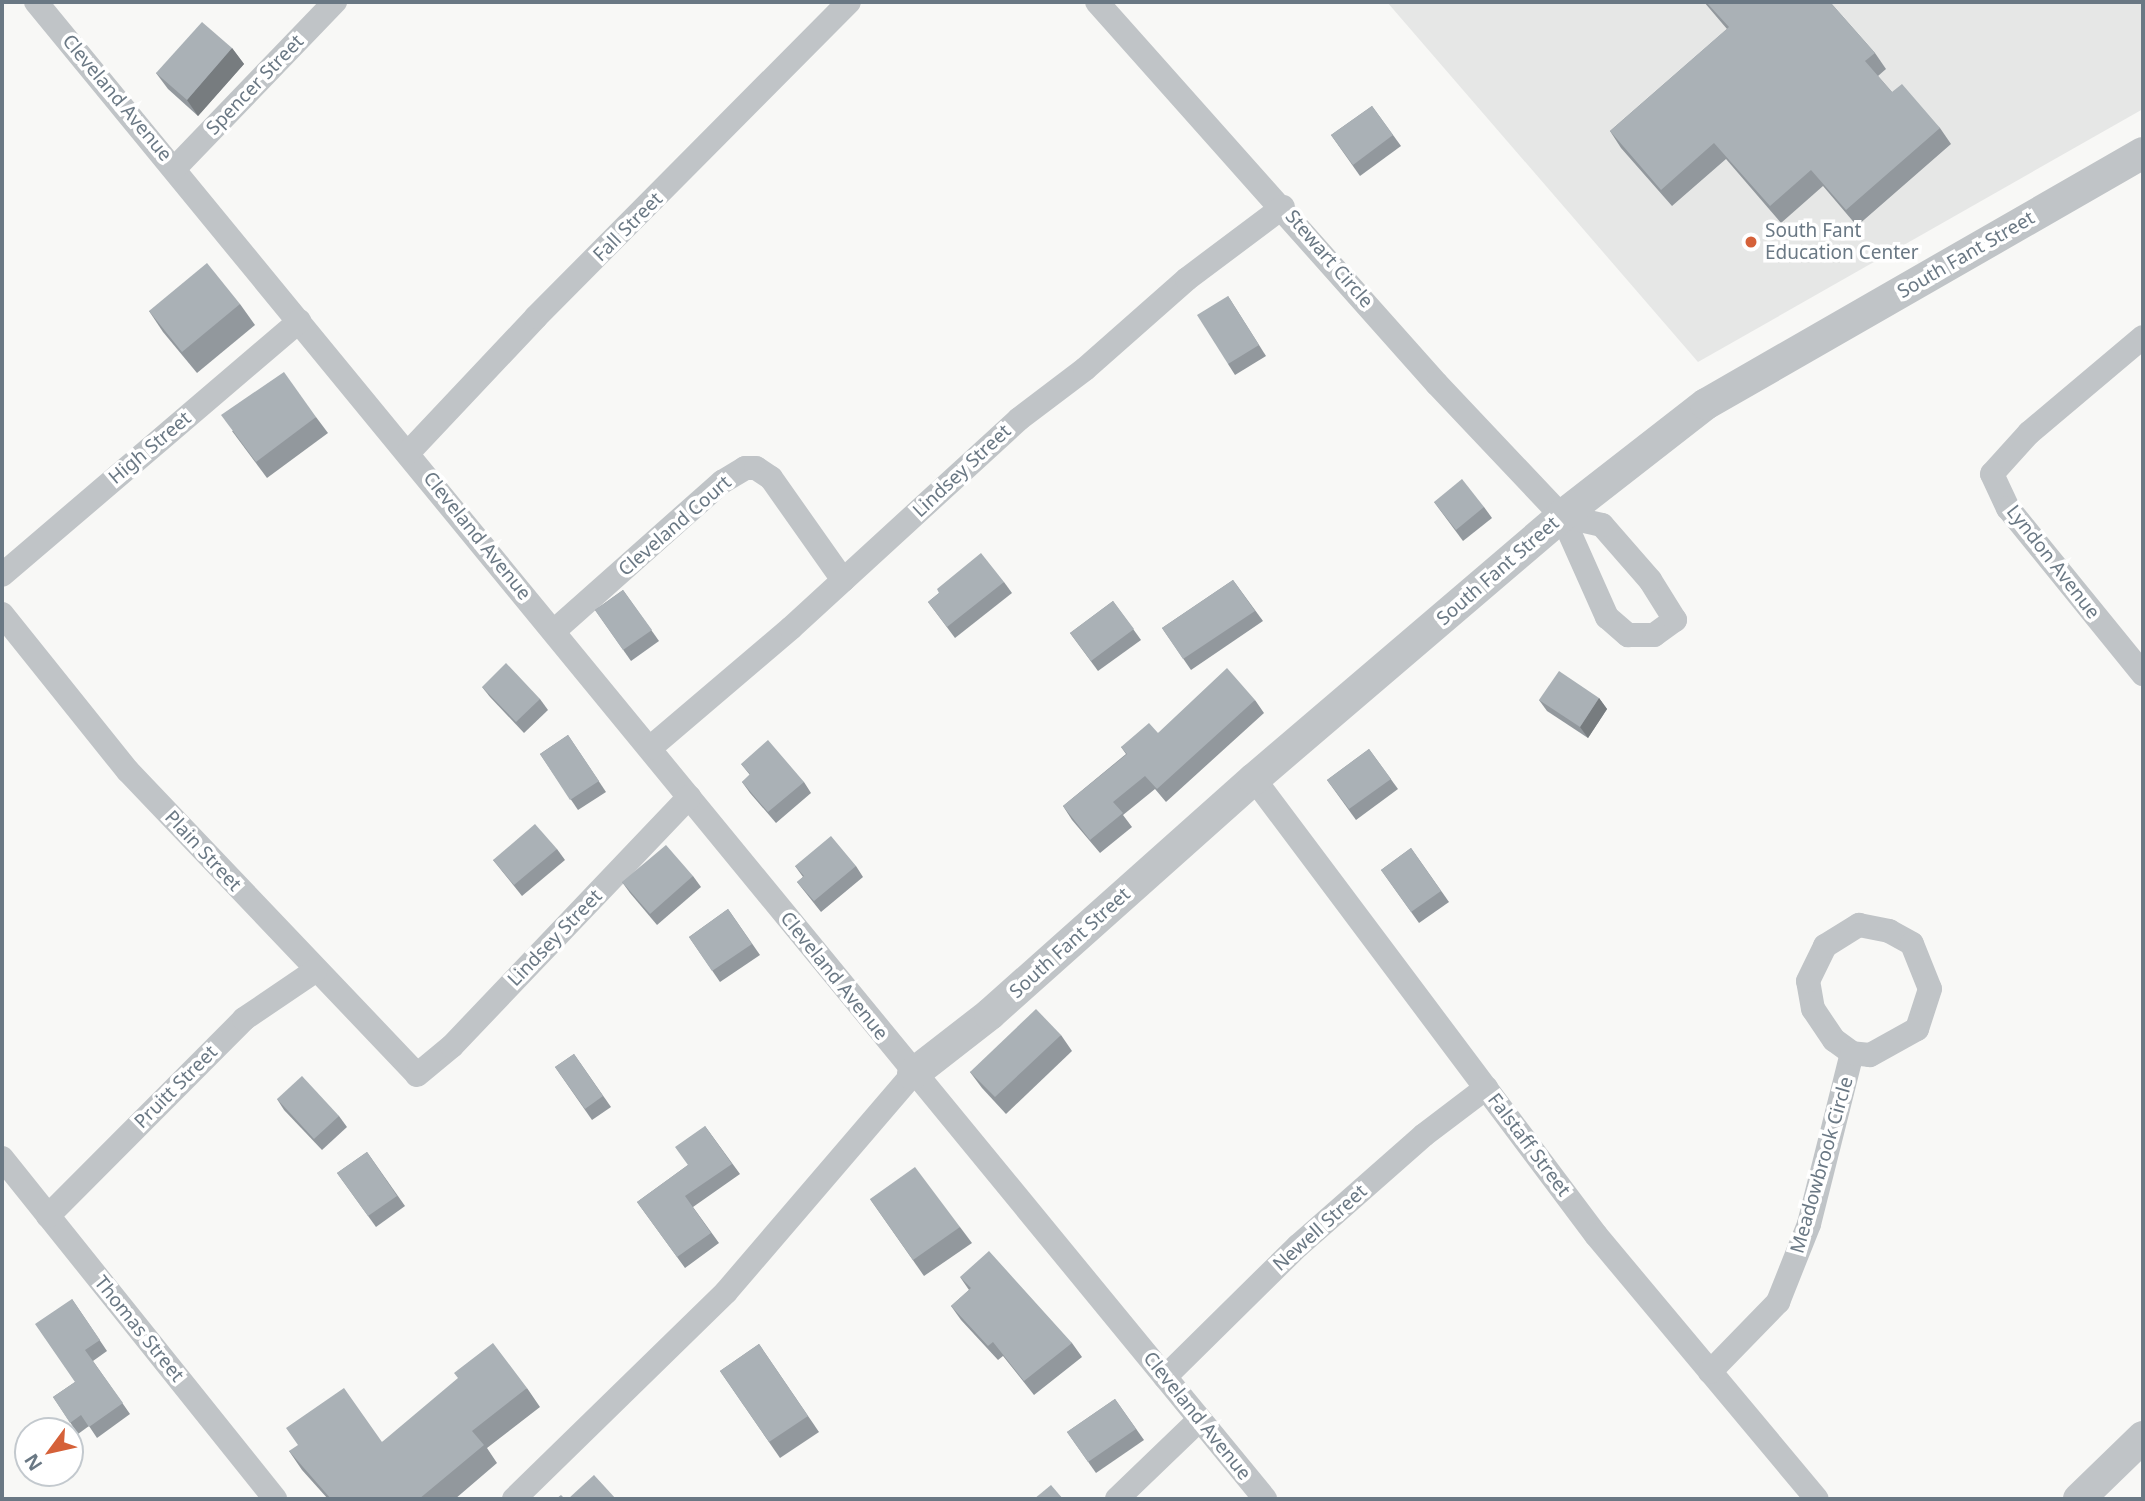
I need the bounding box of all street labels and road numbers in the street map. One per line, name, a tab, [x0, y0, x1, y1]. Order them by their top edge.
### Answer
street label: Cleveland Avenue	[57, 30, 177, 166]
street label: Spencer Street	[202, 30, 308, 140]
street label: Fall Street	[589, 188, 667, 266]
street label: Stewart Circle	[1280, 205, 1378, 313]
street label: South Fant Street	[1893, 207, 2039, 303]
street label: High Street	[104, 407, 196, 489]
street label: Lindsey Street	[908, 420, 1016, 522]
street label: Cleveland Avenue	[418, 467, 536, 605]
street label: Cleveland Court	[614, 471, 736, 581]
street label: Lyndon Avenue	[2002, 501, 2104, 623]
street label: South Fant Street	[1432, 512, 1564, 630]
street label: Plain Street	[160, 806, 246, 896]
street label: South Fant Street	[1005, 883, 1135, 1003]
street label: Lindsey Street	[503, 885, 607, 991]
street label: Cleveland Avenue	[775, 907, 893, 1045]
street label: Pruitt Street	[130, 1041, 222, 1133]
street label: Meadowbrook Circle	[1786, 1074, 1858, 1256]
street label: Falstaff Street	[1483, 1089, 1575, 1201]
street label: Newell Street	[1268, 1180, 1372, 1276]
street label: Thomas Street	[89, 1272, 189, 1386]
street label: Cleveland Avenue	[1138, 1347, 1256, 1485]

